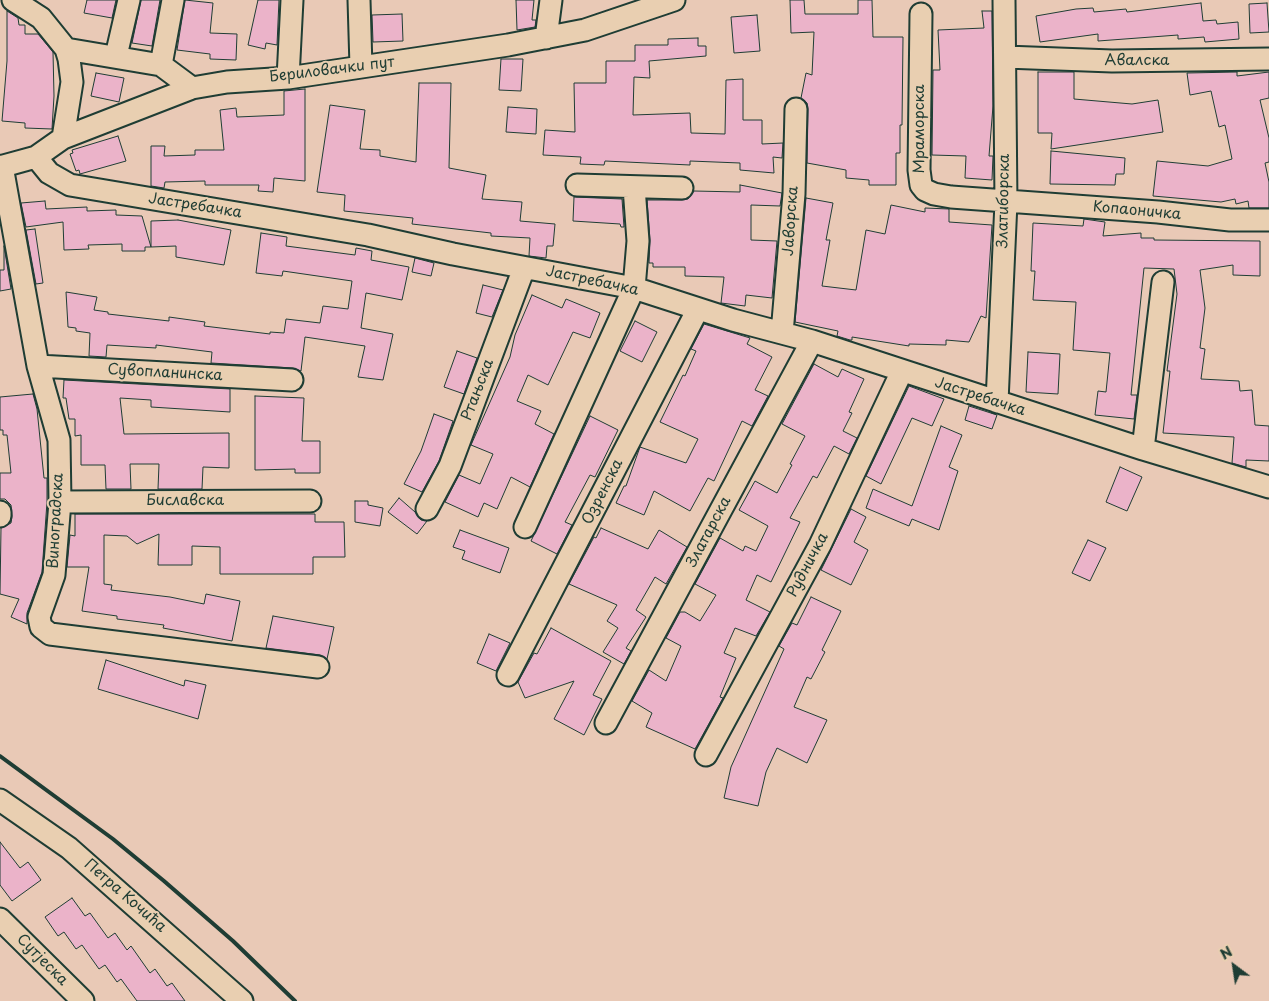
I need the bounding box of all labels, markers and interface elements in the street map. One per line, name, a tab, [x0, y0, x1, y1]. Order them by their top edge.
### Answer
street label: Авалска	[1105, 52, 1169, 70]
street label: Бериловачки пут	[268, 53, 396, 87]
street label: Мраморска	[911, 84, 929, 174]
street label: Златиборска	[994, 154, 1014, 248]
street label: Јаворска	[780, 185, 802, 257]
street label: Јастребачка	[147, 190, 243, 222]
street label: Копаоничка	[1092, 198, 1182, 224]
street label: Јастребачка	[544, 262, 640, 300]
street label: Ртањска	[458, 357, 498, 423]
street label: Сувопланинска	[107, 361, 223, 385]
street label: Јастребачка	[932, 374, 1028, 420]
street label: Озренска	[579, 456, 627, 528]
street label: Виноградска	[45, 473, 67, 569]
street label: Биславска	[146, 492, 224, 510]
street label: Златарска	[683, 494, 735, 570]
street label: Рудничка	[784, 530, 832, 600]
street label: Петра Кочића	[80, 856, 170, 936]
street label: Сутјеска	[13, 931, 71, 989]
north arrow	[1209, 941, 1259, 991]
text: N	[1216, 941, 1236, 965]

